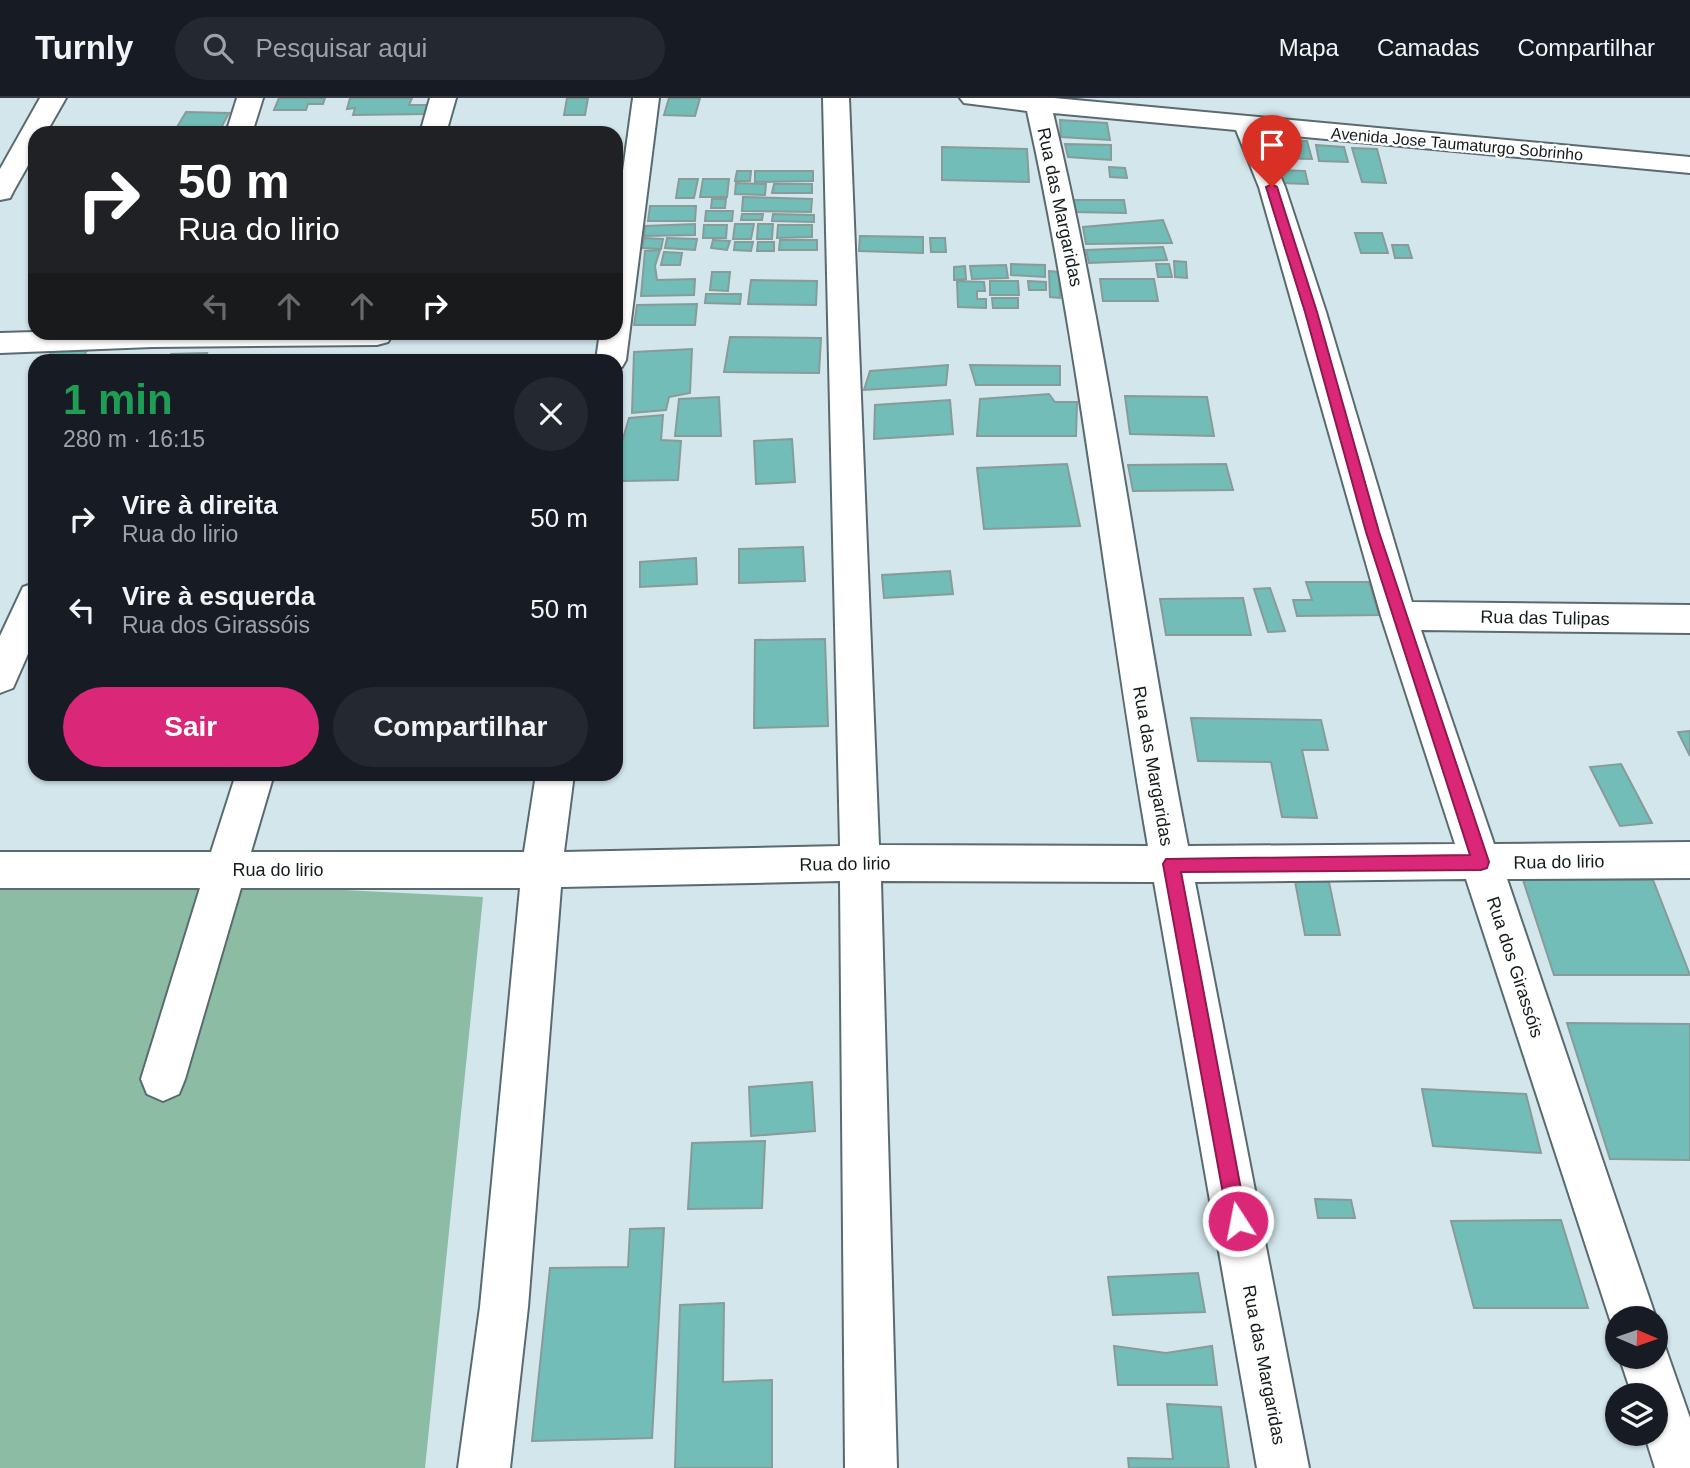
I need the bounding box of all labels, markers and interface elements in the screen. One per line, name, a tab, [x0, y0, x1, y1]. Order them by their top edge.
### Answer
search box	[175, 17, 665, 80]
text: Turnly	[35, 29, 133, 66]
icon: search	[199, 29, 237, 67]
text: Pesquisar aqui	[255, 33, 427, 63]
text: Mapa	[1279, 34, 1339, 61]
text: Camadas	[1377, 34, 1480, 61]
text: Compartilhar	[1518, 34, 1655, 61]
pin	[1242, 115, 1302, 187]
street label: Avenida Jose Taumaturgo Sobrinho	[1330, 125, 1584, 163]
street label: Rua das Margaridas	[1033, 126, 1087, 288]
icon: arrive	[1253, 126, 1291, 164]
icon: right	[63, 154, 154, 245]
text: 50 m	[178, 154, 290, 208]
text: Rua do lirio	[178, 211, 340, 247]
icon: left	[197, 287, 235, 325]
icon: ahead	[270, 287, 308, 325]
icon: ahead	[343, 287, 381, 325]
icon: right	[416, 287, 454, 325]
text: 1 min	[63, 376, 173, 423]
button: close	[514, 377, 588, 451]
text: 280 m · 16:15	[63, 426, 205, 452]
text: Vire à direita	[122, 490, 278, 520]
icon: right	[63, 500, 101, 538]
text: 50 m	[530, 503, 588, 533]
text: Rua do lirio	[122, 521, 238, 547]
text: Vire à esquerda	[122, 581, 315, 611]
icon: left	[63, 591, 101, 629]
text: 50 m	[530, 594, 588, 624]
street label: Rua das Tulipas	[1480, 607, 1610, 629]
text: Rua dos Girassóis	[122, 612, 310, 638]
street label: Rua das Margaridas	[1129, 684, 1177, 848]
button: Sair	[63, 687, 319, 767]
button: Compartilhar	[333, 687, 588, 767]
street label: Rua do lirio	[1513, 851, 1605, 873]
street label: Rua do lirio	[799, 853, 891, 875]
street label: Rua do lirio	[232, 860, 324, 880]
street label: Rua dos Girassóis	[1483, 894, 1547, 1040]
position arrow	[1201, 1184, 1275, 1258]
street label: Rua das Margaridas	[1239, 1284, 1289, 1446]
north arrow	[1605, 1306, 1668, 1368]
map controls	[1605, 1306, 1668, 1446]
button: layers	[1605, 1383, 1668, 1446]

